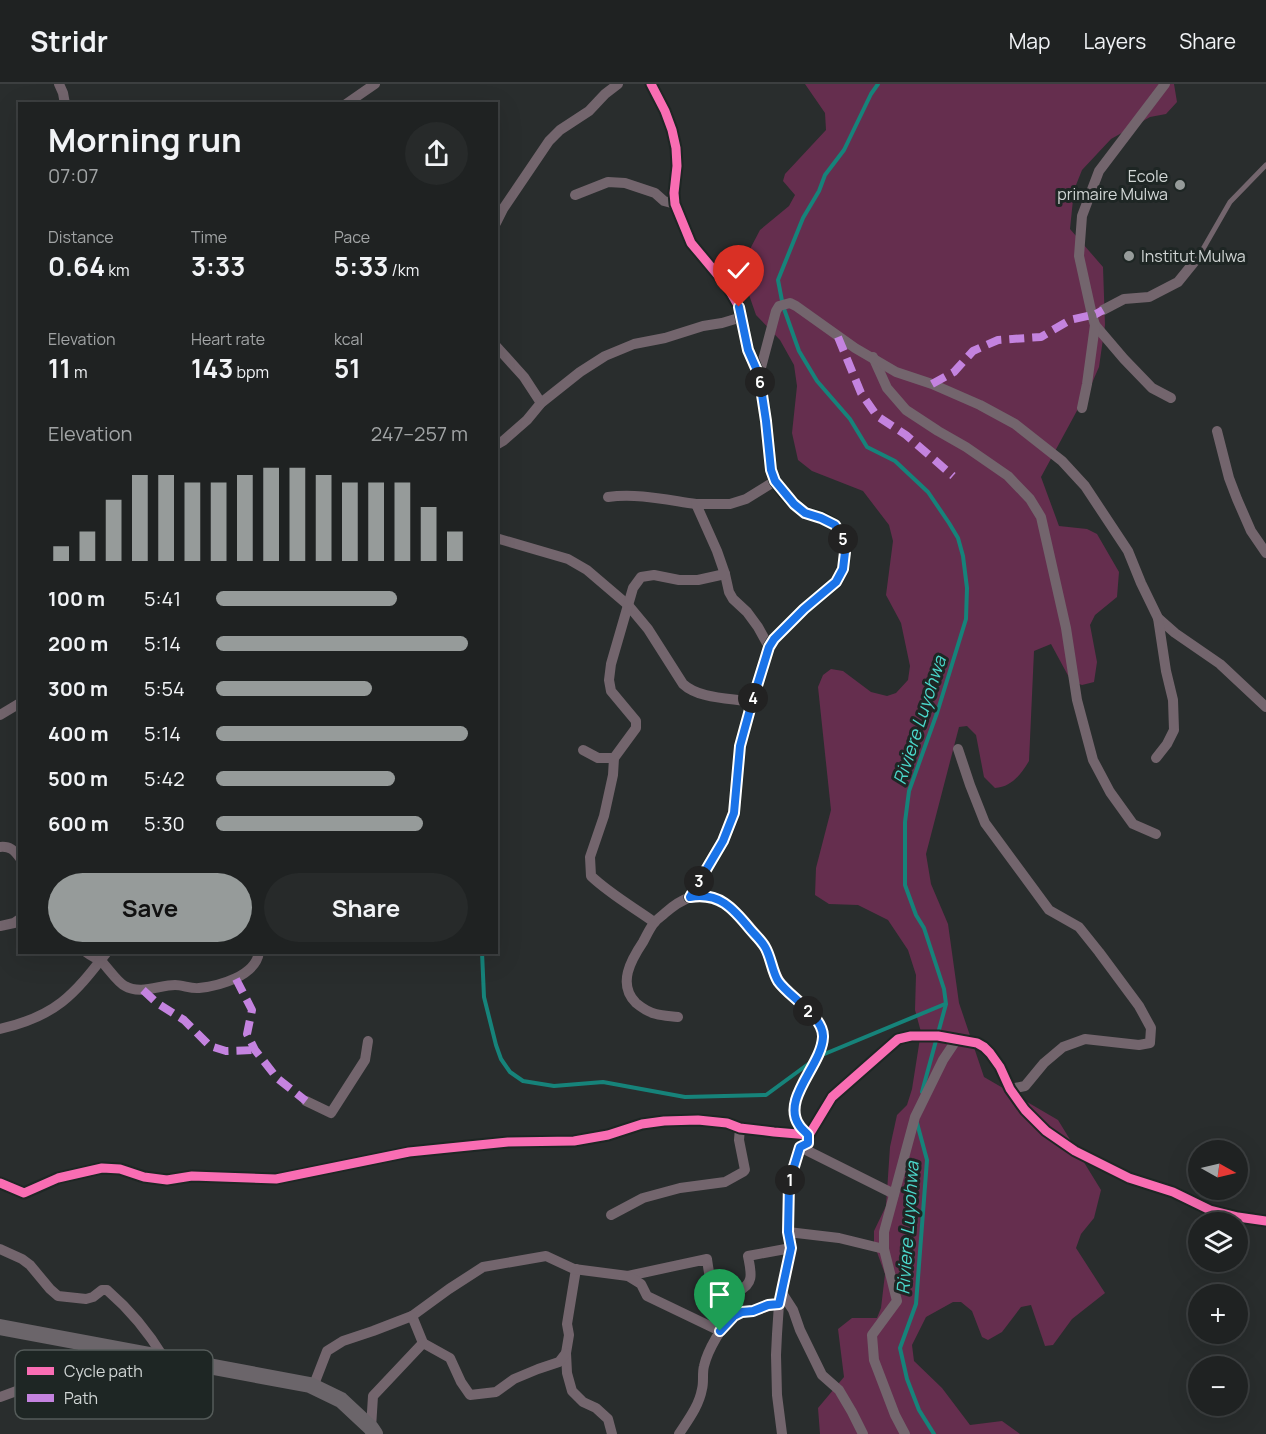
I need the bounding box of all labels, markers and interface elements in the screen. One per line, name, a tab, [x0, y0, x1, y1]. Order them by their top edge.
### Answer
text: Stridr	[30, 22, 108, 60]
text: Map	[1009, 27, 1050, 55]
text: Layers	[1083, 27, 1146, 55]
text: Share	[1179, 27, 1236, 55]
text: Morning run	[48, 117, 242, 162]
button: share	[405, 122, 468, 185]
text: 07:07	[48, 162, 98, 189]
place label: Ecole primaire Mulwa	[1057, 165, 1168, 205]
marker: Ecole primaire Mulwa	[1173, 178, 1187, 192]
text: Distance	[48, 226, 114, 248]
text: Time	[191, 226, 227, 248]
text: Pace	[334, 226, 370, 248]
pin	[713, 245, 764, 307]
place label: Institut Mulwa	[1141, 245, 1246, 267]
text: 0.64	[48, 248, 105, 284]
text: 3:33	[191, 248, 245, 284]
text: 5:33	[334, 248, 388, 284]
marker: Institut Mulwa	[1122, 249, 1136, 263]
icon: check	[722, 254, 755, 287]
text: km	[105, 259, 130, 281]
text: /km	[388, 259, 419, 281]
text: Elevation	[48, 328, 116, 350]
text: Heart rate	[191, 328, 265, 350]
text: kcal	[334, 328, 363, 350]
text: 11	[48, 350, 71, 386]
text: 143	[191, 350, 233, 386]
text: 51	[334, 350, 361, 386]
text: m	[71, 361, 88, 383]
text: bpm	[233, 361, 269, 383]
pin: 6	[745, 367, 775, 397]
text: 6	[755, 371, 765, 393]
text: Elevation	[48, 420, 132, 447]
text: 247–257 m	[371, 420, 468, 447]
pin: 5	[828, 524, 858, 554]
text: 5	[838, 528, 848, 550]
text: 100 m	[48, 585, 105, 612]
text: 5:41	[144, 585, 181, 612]
text: 200 m	[48, 630, 108, 657]
text: 5:14	[144, 630, 181, 657]
water label: Riviere Luyohwa	[887, 652, 951, 787]
text: 300 m	[48, 675, 108, 702]
text: 5:54	[144, 675, 185, 702]
pin: 4	[738, 683, 768, 713]
text: 4	[748, 687, 758, 709]
text: 400 m	[48, 720, 108, 747]
text: 5:14	[144, 720, 181, 747]
text: 500 m	[48, 765, 108, 792]
text: 5:42	[144, 765, 185, 792]
text: 600 m	[48, 810, 109, 837]
text: 5:30	[144, 810, 185, 837]
pin: 3	[684, 866, 714, 896]
text: 3	[694, 870, 704, 892]
button: Save	[48, 873, 252, 942]
button: Share	[264, 873, 468, 942]
pin: 2	[793, 996, 823, 1026]
text: 2	[803, 1000, 813, 1022]
north arrow	[1188, 1140, 1248, 1200]
map controls	[1188, 1140, 1248, 1416]
water label: Riviere Luyohwa	[890, 1160, 924, 1295]
pin: 1	[775, 1165, 805, 1195]
text: 1	[786, 1169, 794, 1191]
button: layers	[1188, 1212, 1248, 1272]
pin	[694, 1269, 745, 1331]
icon: arrive	[703, 1278, 736, 1311]
button: +	[1188, 1284, 1248, 1344]
legend	[15, 1350, 213, 1419]
button: −	[1188, 1356, 1248, 1416]
text: Cycle path	[64, 1360, 143, 1382]
text: Path	[64, 1387, 98, 1409]

